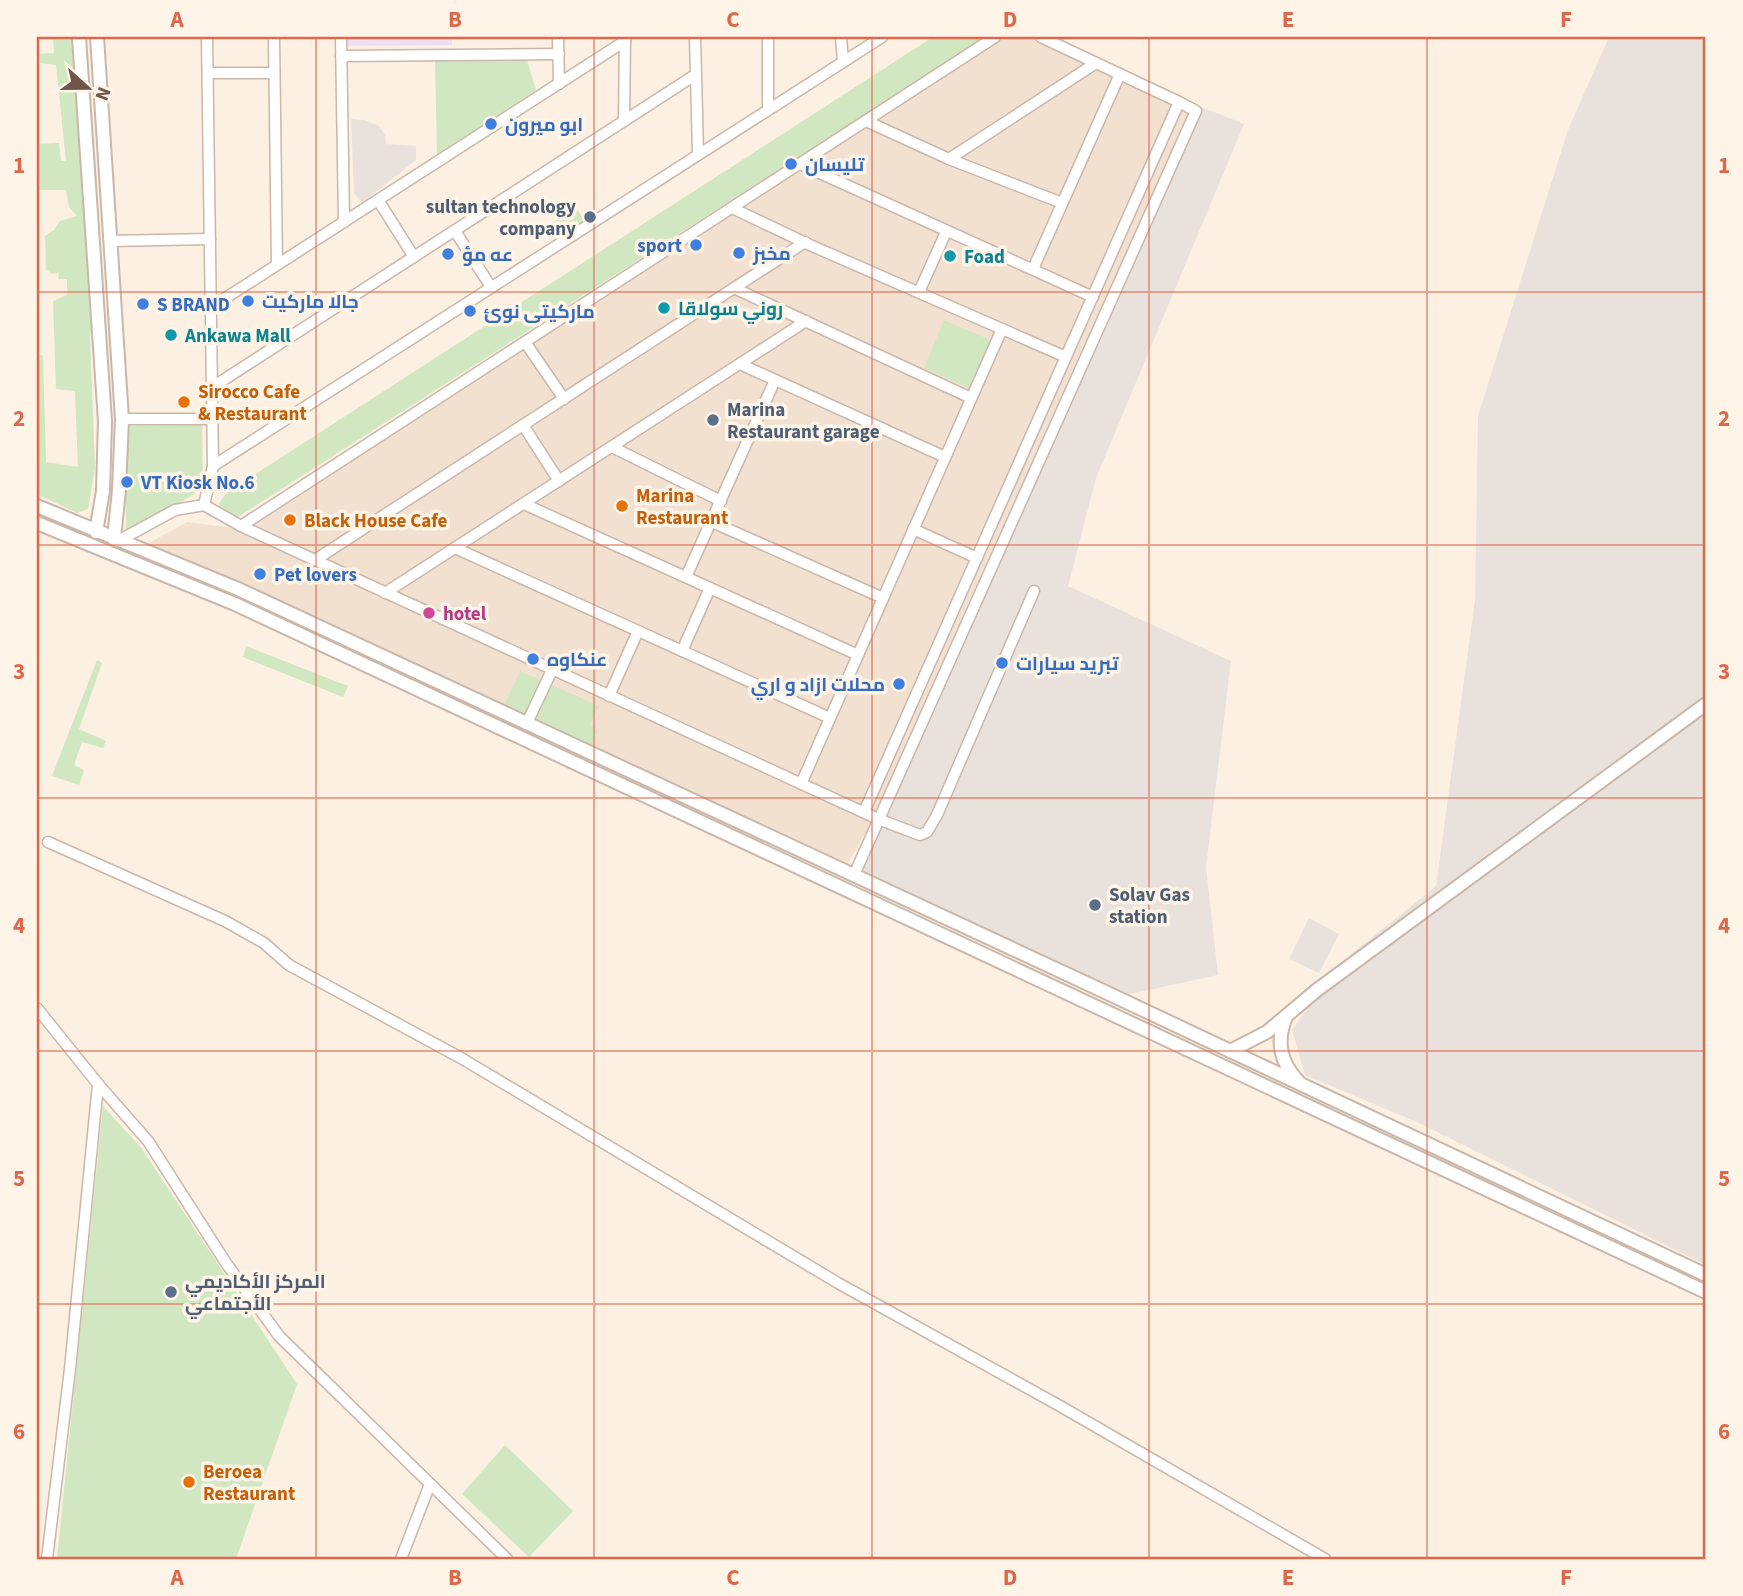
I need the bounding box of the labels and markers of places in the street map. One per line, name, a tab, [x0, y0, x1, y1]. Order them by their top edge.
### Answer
place label: ابو ميرون	[505, 112, 583, 139]
marker: ابو ميرون	[483, 116, 499, 132]
place label: تليسان	[805, 152, 865, 179]
marker: تليسان	[783, 156, 799, 172]
place label: sultan technology company	[426, 194, 576, 243]
marker: sultan technology company	[582, 209, 598, 225]
place label: sport	[637, 233, 682, 260]
marker: sport	[688, 237, 704, 253]
place label: مخبز	[752, 241, 791, 268]
place label: عه مؤ	[462, 242, 513, 269]
place label: Foad	[964, 244, 1005, 271]
marker: مخبز	[731, 245, 747, 261]
marker: عه مؤ	[440, 246, 456, 262]
marker: Foad	[942, 248, 958, 264]
place label: جالا ماركيت	[262, 289, 359, 316]
place label: S BRAND	[157, 292, 230, 319]
marker: جالا ماركيت	[240, 293, 256, 309]
marker: S BRAND	[135, 296, 151, 312]
place label: روني سولاقا	[678, 296, 783, 324]
place label: مارکیتی نوئ	[484, 299, 595, 326]
marker: روني سولاقا	[656, 300, 672, 316]
marker: مارکیتی نوئ	[462, 303, 478, 319]
place label: Ankawa Mall	[184, 323, 291, 350]
marker: Ankawa Mall	[163, 327, 179, 343]
place label: Sirocco Cafe & Restaurant	[198, 379, 307, 428]
marker: Sirocco Cafe & Restaurant	[176, 394, 192, 410]
place label: Marina Restaurant garage	[727, 397, 880, 446]
marker: Marina Restaurant garage	[705, 412, 721, 428]
place label: VT Kiosk No.6	[140, 470, 255, 497]
marker: VT Kiosk No.6	[119, 474, 135, 490]
place label: Marina Restaurant	[636, 483, 728, 532]
marker: Marina Restaurant	[614, 498, 630, 514]
place label: Black House Cafe	[304, 508, 448, 535]
marker: Black House Cafe	[282, 512, 298, 528]
place label: Pet lovers	[274, 562, 357, 589]
marker: Pet lovers	[252, 566, 268, 582]
place label: hotel	[443, 601, 487, 628]
marker: hotel	[421, 605, 437, 621]
place label: عنكاوه	[547, 647, 607, 674]
marker: عنكاوه	[525, 651, 541, 667]
place label: تبريد سيارات	[1016, 651, 1119, 678]
marker: تبريد سيارات	[994, 655, 1010, 671]
place label: محلات ازاد و اري	[751, 672, 885, 700]
marker: محلات ازاد و اري	[891, 676, 907, 692]
place label: Solav Gas station	[1109, 882, 1190, 931]
marker: Solav Gas station	[1087, 897, 1103, 913]
place label: المركز الأكاديمي الأجتماعي	[185, 1269, 326, 1319]
marker: المركز الأكاديمي الأجتماعي	[163, 1284, 179, 1300]
place label: Beroea Restaurant	[203, 1459, 295, 1508]
marker: Beroea Restaurant	[181, 1474, 197, 1490]

